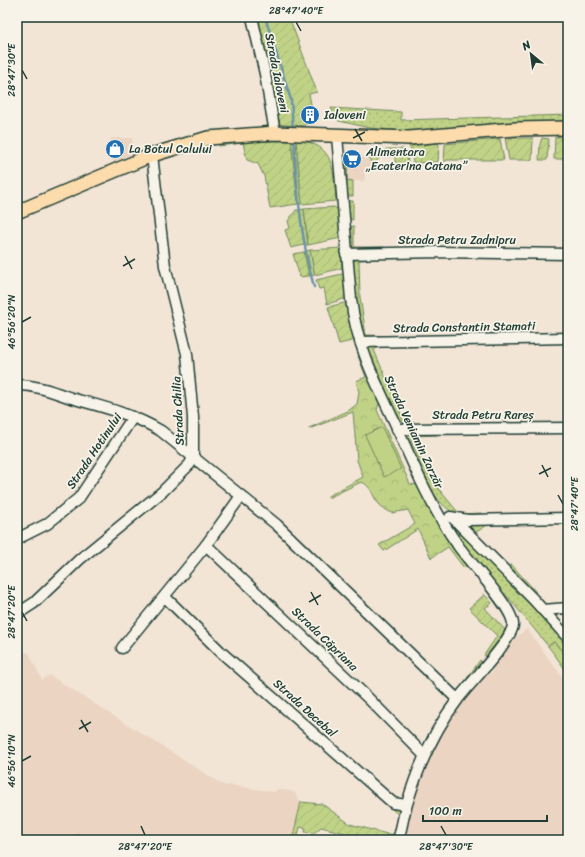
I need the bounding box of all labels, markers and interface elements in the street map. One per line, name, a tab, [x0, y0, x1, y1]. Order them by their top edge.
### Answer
text: 28°47'40"E	[269, 2, 324, 20]
street label: Strada Ialoveni	[258, 31, 296, 116]
north arrow	[511, 34, 551, 74]
text: N	[518, 35, 535, 56]
text: 28°47'30"E	[3, 42, 21, 97]
building icon: Ialoveni	[299, 104, 321, 126]
place label: Ialoveni	[323, 104, 366, 126]
shop icon: La Botul Calului	[104, 138, 126, 160]
place label: La Botul Calului	[129, 138, 213, 160]
place label: Alimentara „Ecaterina Catana”	[365, 141, 468, 177]
supermarket icon: Alimentara „Ecaterina Catana”	[341, 148, 363, 170]
street label: Strada Petru Zadnipru	[398, 229, 517, 251]
text: 46°56'20"N	[3, 294, 21, 349]
street label: Strada Constantin Stamati	[393, 315, 536, 339]
street label: Strada Veniamin Zarzăr	[378, 372, 450, 493]
street label: Strada Chilia	[165, 375, 191, 446]
street label: Strada Petru Rareș	[432, 404, 534, 426]
street label: Strada Hotinului	[60, 408, 128, 494]
text: 28°47'40"E	[566, 476, 584, 531]
text: 28°47'20"E	[3, 584, 21, 639]
street label: Strada Căpriana	[286, 601, 364, 677]
street label: Strada Decebal	[268, 673, 343, 743]
text: 46°56'10"N	[3, 734, 21, 788]
scale bar	[423, 797, 547, 823]
text: 100 m	[429, 800, 462, 822]
text: 28°47'20"E	[118, 838, 173, 856]
text: 28°47'30"E	[419, 838, 474, 856]

